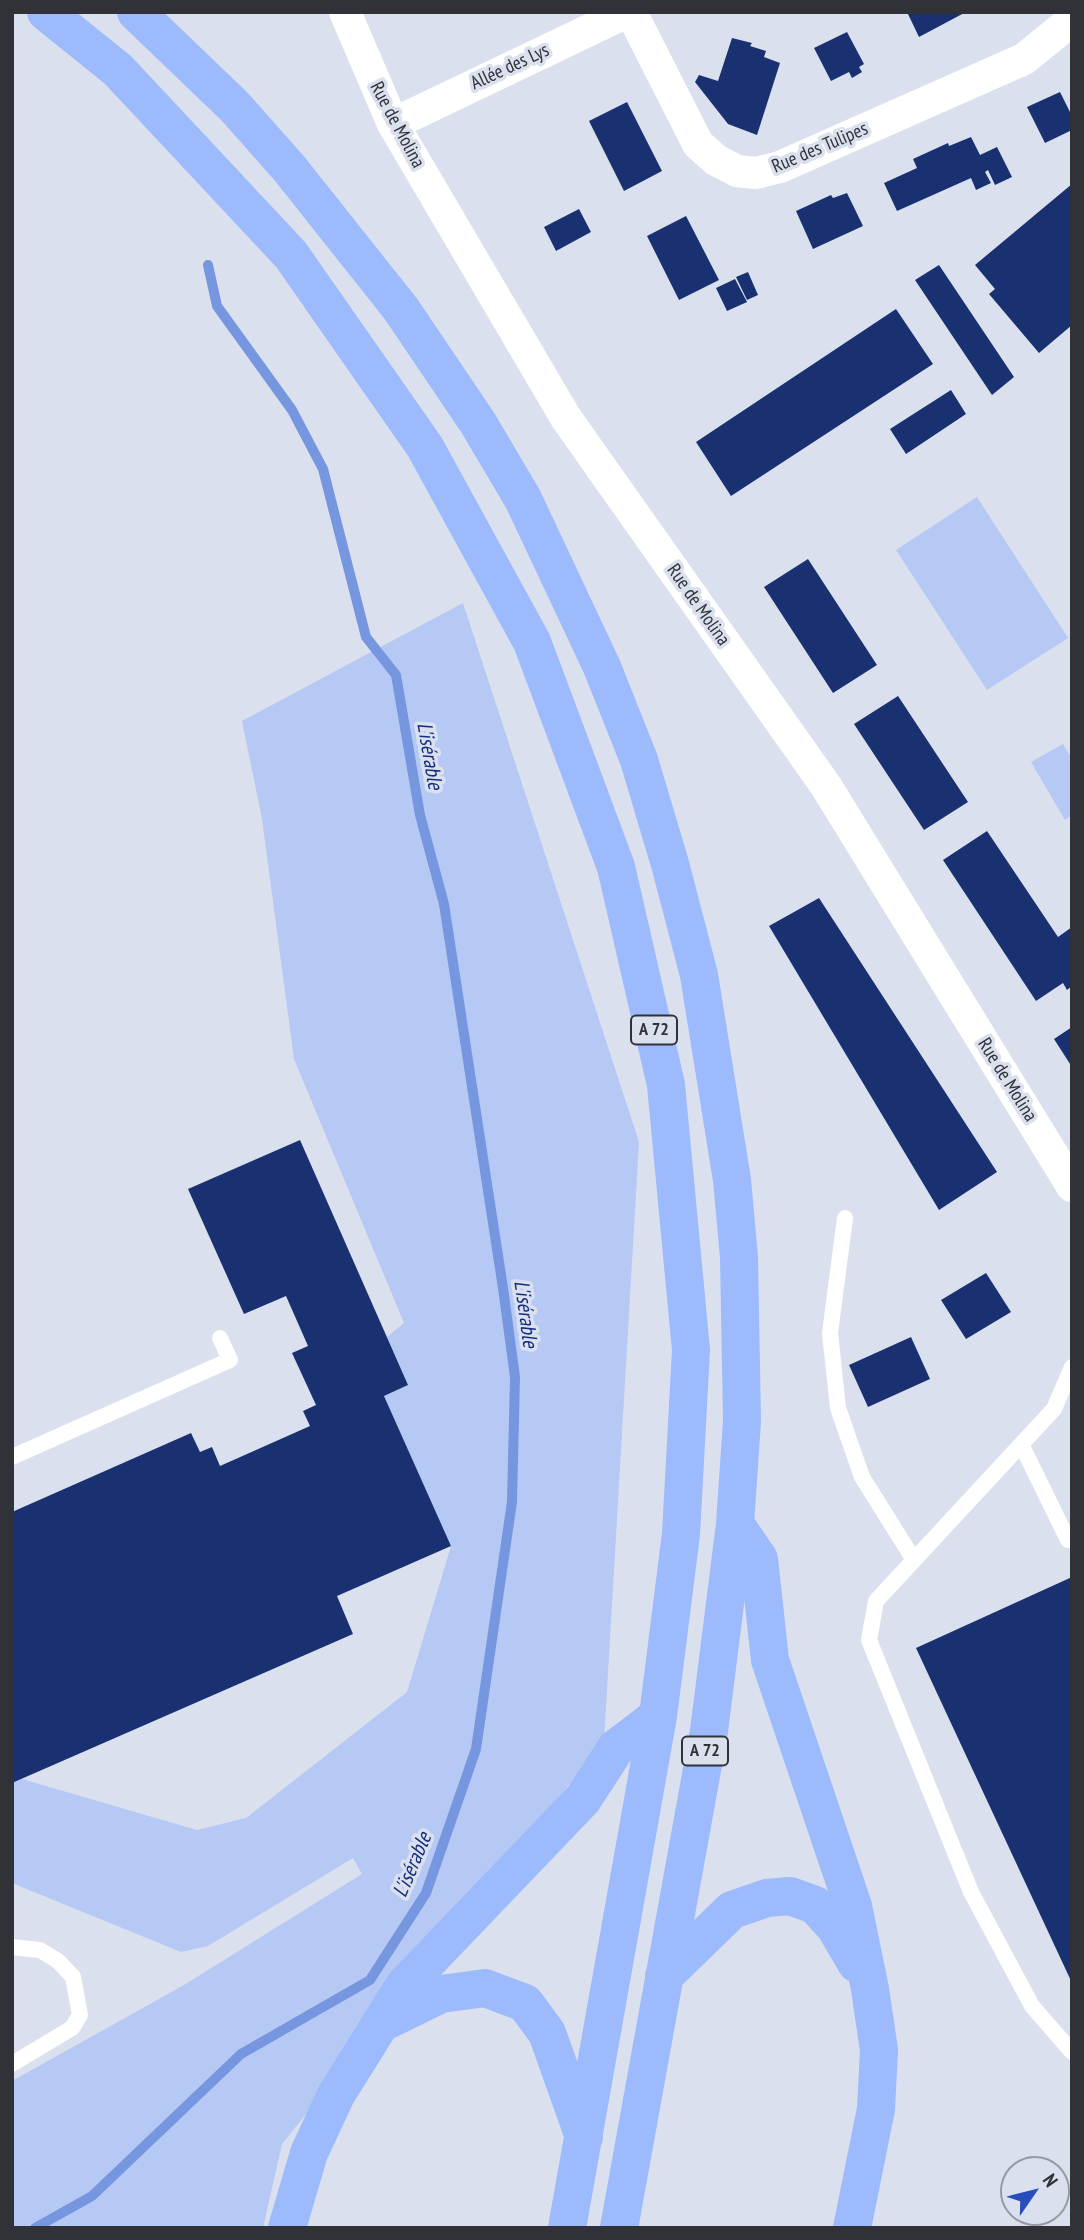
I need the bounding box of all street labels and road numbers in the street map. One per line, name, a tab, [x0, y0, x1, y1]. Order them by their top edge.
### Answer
street label: Allée des Lys	[467, 39, 553, 95]
street label: Rue de Molina	[365, 78, 429, 172]
street label: Rue des Tulipes	[769, 118, 871, 178]
street label: Rue de Molina	[662, 560, 734, 650]
road number: A 72	[631, 1015, 677, 1044]
street label: Rue de Molina	[972, 1034, 1042, 1126]
road number: A 72	[682, 1736, 728, 1766]

